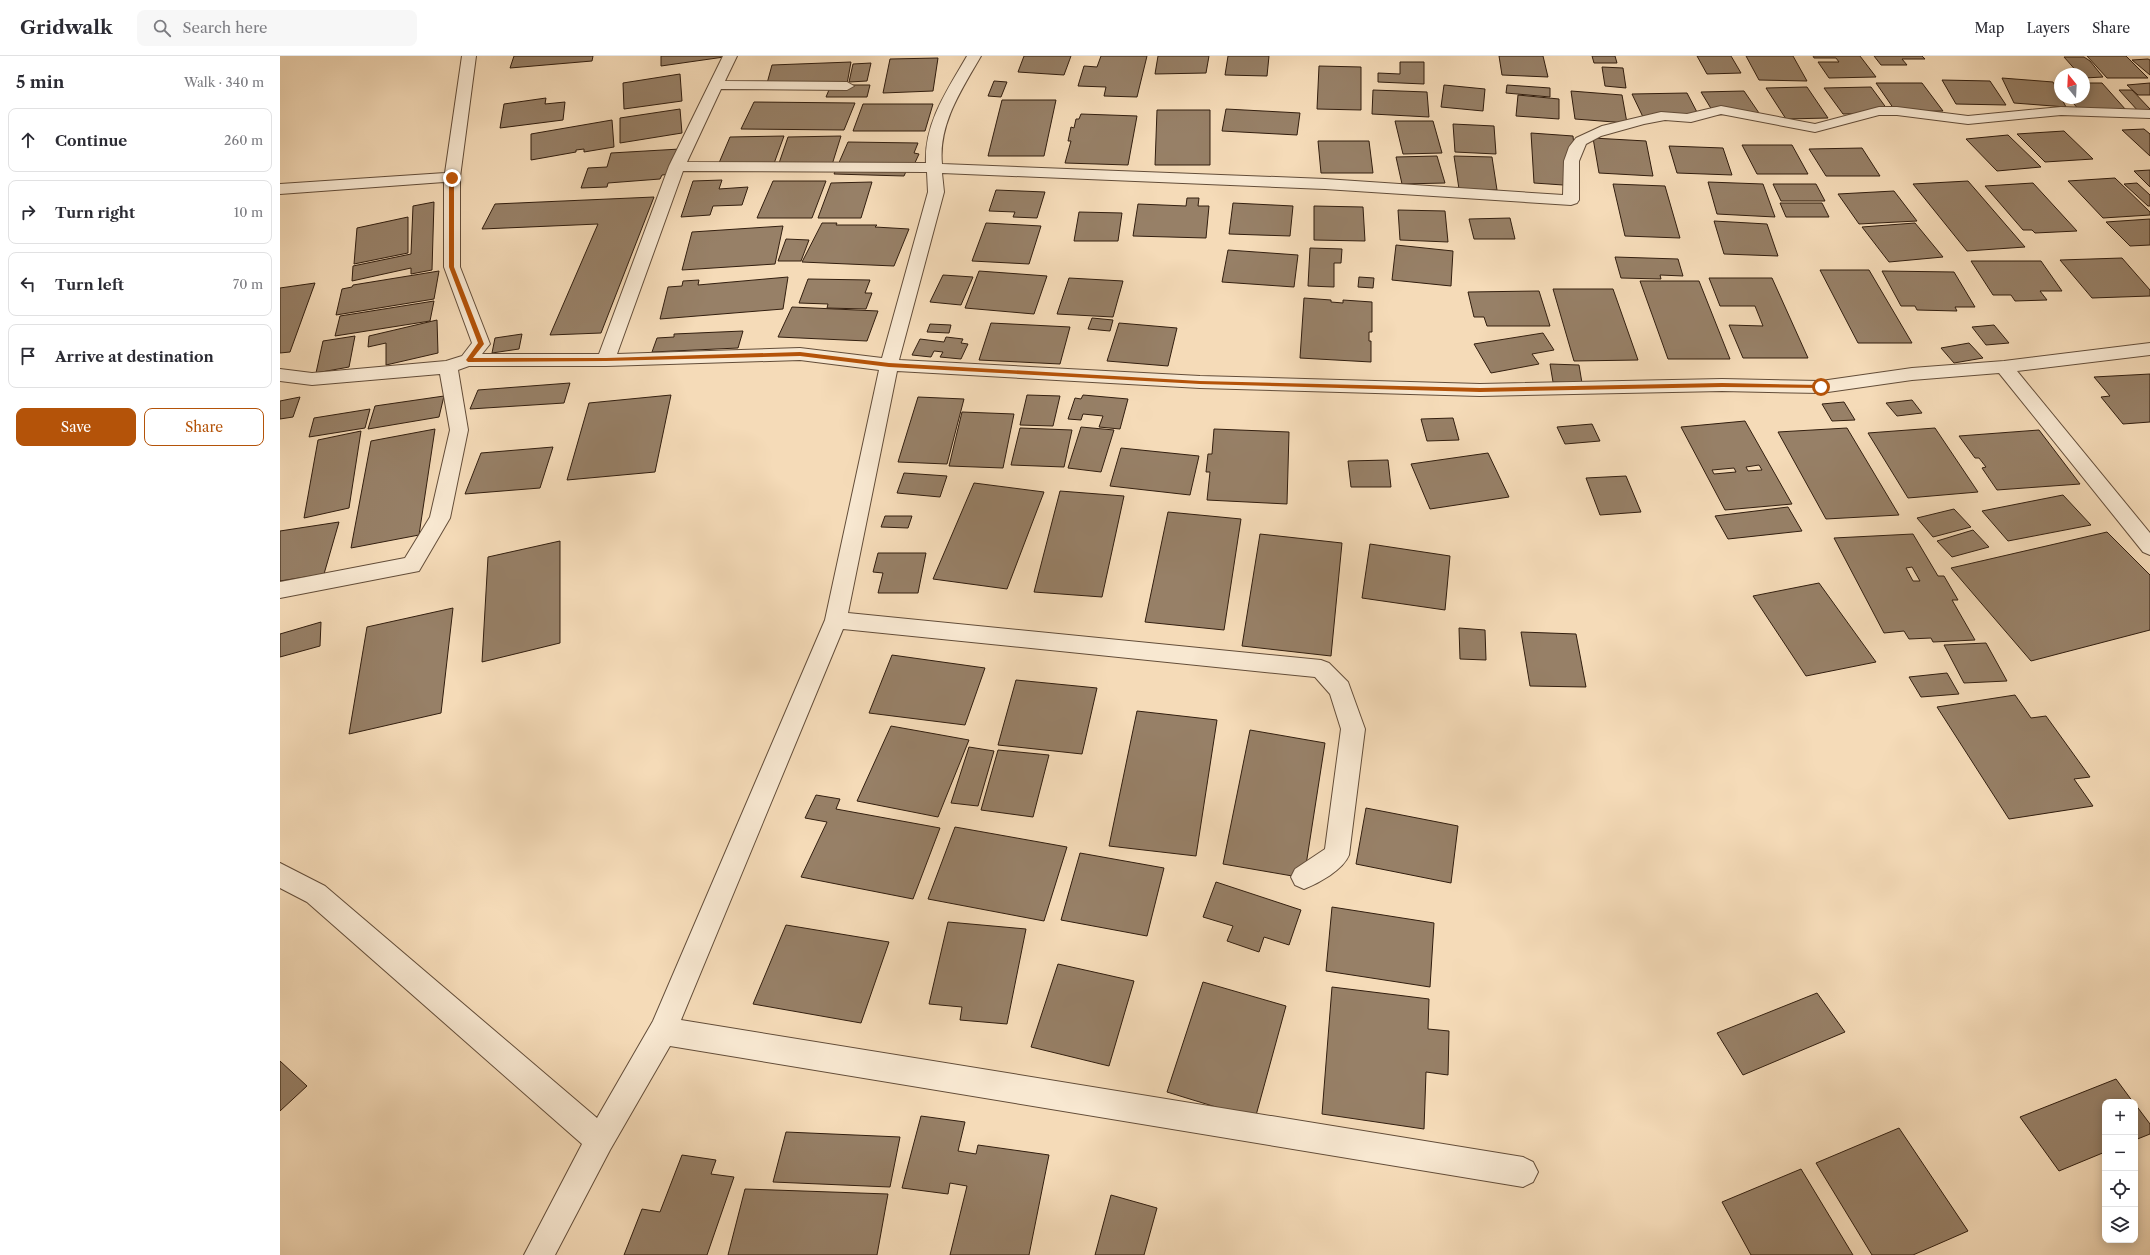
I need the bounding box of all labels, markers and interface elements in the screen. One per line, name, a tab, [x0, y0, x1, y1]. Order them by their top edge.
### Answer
search box	[137, 10, 417, 46]
text: Gridwalk	[20, 16, 113, 39]
icon: search	[151, 17, 173, 39]
text: Search here	[183, 18, 268, 37]
text: Map	[1974, 19, 2004, 37]
text: Layers	[2026, 19, 2070, 37]
text: Share	[2092, 19, 2130, 37]
north arrow	[2054, 68, 2090, 104]
text: 5 min	[16, 72, 64, 92]
text: Walk · 340 m	[184, 74, 264, 90]
icon: ahead	[17, 129, 39, 151]
text: Continue	[55, 131, 127, 150]
text: 260 m	[224, 132, 263, 148]
route end	[443, 169, 461, 187]
icon: right	[17, 201, 39, 223]
text: Turn right	[55, 203, 135, 222]
text: 10 m	[234, 204, 263, 220]
icon: left	[17, 273, 39, 295]
text: Turn left	[55, 275, 124, 294]
text: 70 m	[233, 276, 263, 292]
icon: arrive	[17, 345, 39, 367]
text: Arrive at destination	[55, 347, 214, 366]
route start	[1812, 378, 1830, 396]
button: Save	[16, 408, 136, 446]
button: Share	[144, 408, 264, 446]
map controls	[2102, 1099, 2138, 1243]
button: +	[2102, 1099, 2138, 1135]
button: −	[2102, 1135, 2138, 1171]
button: locate	[2102, 1171, 2138, 1207]
button: layers	[2102, 1207, 2138, 1243]

